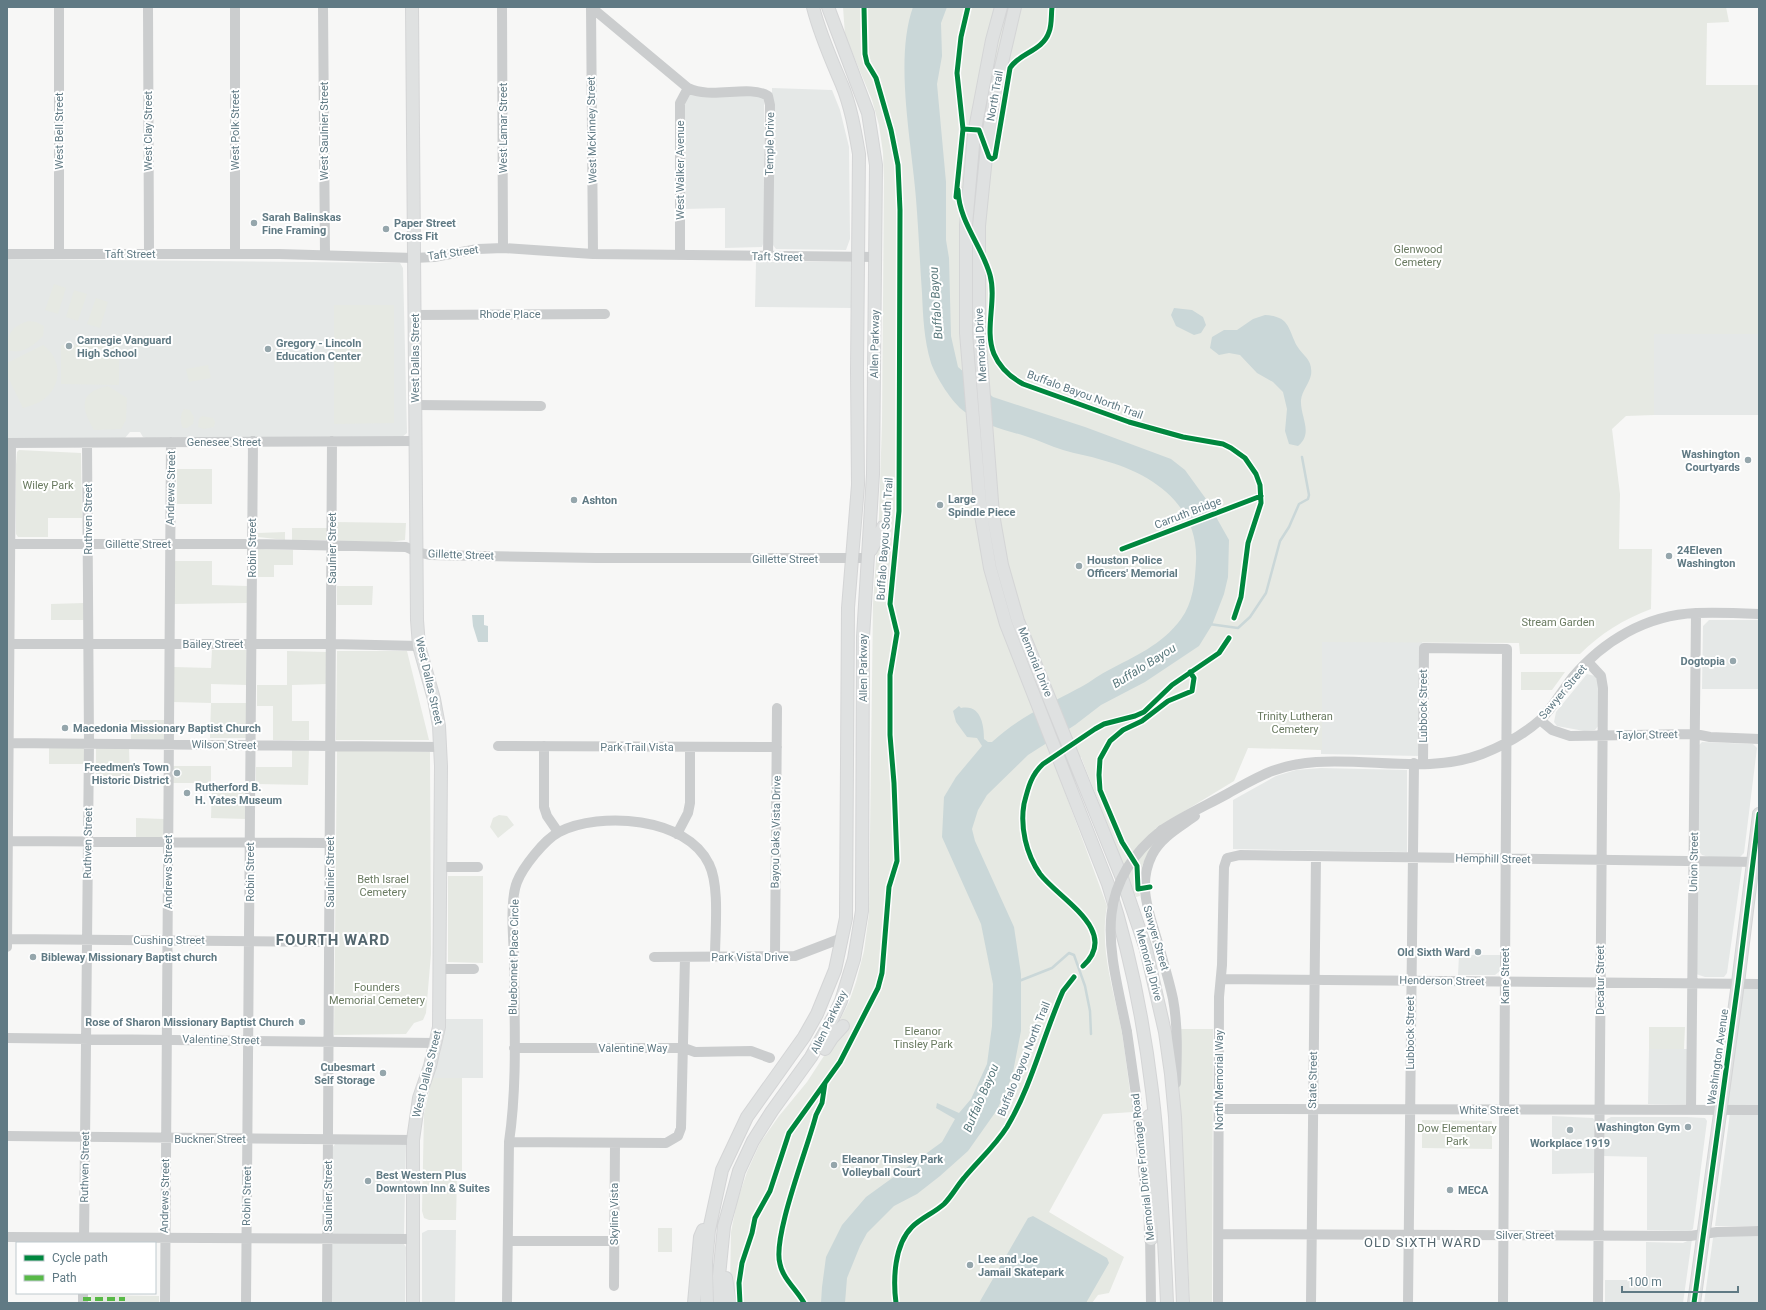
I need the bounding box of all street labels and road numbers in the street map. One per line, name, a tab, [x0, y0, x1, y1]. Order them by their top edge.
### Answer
street label: North Trail	[984, 70, 1006, 122]
street label: West McKinney Street	[585, 76, 599, 184]
street label: West Saulnier Street	[318, 81, 331, 180]
street label: West Lamar Street	[497, 82, 510, 173]
street label: West Polk Street	[229, 89, 242, 170]
street label: West Clay Street	[142, 91, 155, 171]
street label: West Bell Street	[53, 92, 66, 170]
street label: Temple Drive	[763, 112, 777, 176]
street label: West Walker Avenue	[674, 120, 687, 220]
street label: Taft Street	[427, 243, 480, 263]
street label: Taft Street	[104, 248, 156, 261]
street label: Taft Street	[751, 250, 803, 264]
street label: Rhode Place	[479, 308, 541, 321]
street label: Memorial Drive	[973, 308, 989, 382]
street label: Allen Parkway	[868, 309, 882, 378]
street label: West Dallas Street	[409, 313, 422, 403]
street label: Buffalo Bayou North Trail	[1025, 368, 1145, 422]
street label: Genesee Street	[187, 436, 262, 449]
street label: Andrews Street	[164, 450, 178, 525]
street label: Buffalo Bayou South Trail	[874, 477, 896, 601]
street label: Ruthven Street	[82, 483, 95, 555]
street label: Carruth Bridge	[1153, 494, 1223, 532]
street label: Saulnier Street	[326, 512, 339, 584]
street label: Robin Street	[246, 518, 259, 578]
street label: Gillette Street	[105, 538, 171, 551]
street label: Gillette Street	[428, 547, 495, 563]
street label: Gillette Street	[752, 553, 818, 566]
street label: Memorial Drive	[1015, 625, 1055, 699]
street label: Allen Parkway	[857, 633, 870, 702]
street label: West Dallas Street	[413, 636, 445, 726]
street label: Bailey Street	[183, 638, 244, 651]
street label: Sawyer Street	[1536, 662, 1590, 722]
street label: Lubbock Street	[1417, 669, 1430, 743]
street label: Taylor Street	[1616, 728, 1678, 742]
street label: Wilson Street	[191, 738, 257, 752]
street label: Park Trail Vista	[600, 741, 674, 754]
street label: Bayou Oaks Vista Drive	[769, 775, 783, 889]
street label: Ruthven Street	[81, 807, 95, 879]
street label: Union Street	[1687, 832, 1701, 892]
street label: Andrews Street	[162, 834, 175, 909]
street label: Saulnier Street	[324, 836, 337, 908]
street label: Robin Street	[244, 842, 257, 902]
street label: Hemphill Street	[1455, 852, 1531, 866]
street label: Bluebonnet Place Circle	[506, 899, 522, 1015]
street label: Sawyer Street	[1140, 904, 1172, 972]
street label: Memorial Drive	[1133, 928, 1165, 1003]
street label: Cushing Street	[133, 934, 205, 947]
street label: Decatur Street	[1594, 945, 1607, 1015]
street label: Kane Street	[1499, 947, 1512, 1004]
street label: Park Vista Drive	[711, 951, 789, 964]
street label: Henderson Street	[1399, 974, 1485, 988]
street label: Allen Parkway	[808, 988, 850, 1056]
street label: Lubbock Street	[1404, 996, 1417, 1070]
street label: Buffalo Bayou North Trail	[995, 1000, 1053, 1118]
street label: Washington Avenue	[1705, 1008, 1731, 1106]
street label: West Dallas Street	[410, 1029, 444, 1119]
street label: North Memorial Way	[1213, 1029, 1226, 1130]
street label: Valentine Street	[182, 1033, 260, 1047]
street label: Valentine Way	[599, 1042, 668, 1055]
street label: State Street	[1306, 1051, 1320, 1109]
street label: Memorial Drive Frontage Road	[1129, 1093, 1157, 1241]
street label: White Street	[1459, 1104, 1519, 1117]
street label: Ruthven Street	[78, 1131, 92, 1203]
street label: Buckner Street	[174, 1133, 246, 1146]
street label: Andrews Street	[158, 1158, 172, 1233]
street label: Saulnier Street	[322, 1160, 335, 1232]
street label: Robin Street	[240, 1166, 254, 1226]
street label: Skyline Vista	[608, 1183, 621, 1245]
street label: Silver Street	[1496, 1229, 1555, 1242]

